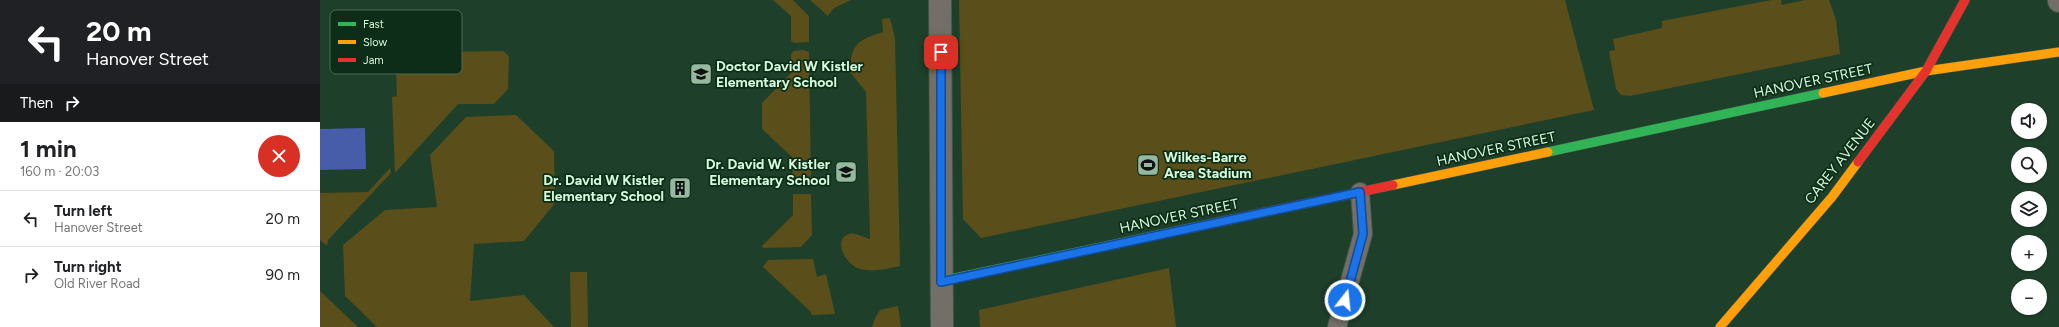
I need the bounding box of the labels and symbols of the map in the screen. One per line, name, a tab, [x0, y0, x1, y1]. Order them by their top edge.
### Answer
legend	[330, 10, 462, 74]
text: Fast	[363, 18, 384, 31]
pin	[924, 35, 958, 69]
text: Slow	[363, 36, 387, 49]
text: Jam	[363, 54, 384, 67]
place label: Doctor David W Kistler Elementary School	[716, 58, 863, 91]
street label: HANOVER STREET	[1752, 60, 1874, 102]
school or university icon: Doctor David W Kistler Elementary School	[688, 61, 714, 87]
street label: CAREY AVENUE	[1801, 115, 1879, 207]
street label: HANOVER STREET	[1435, 128, 1557, 170]
place label: Wilkes-Barre Area Stadium	[1164, 149, 1251, 182]
sports icon: Wilkes-Barre Area Stadium	[1135, 152, 1161, 178]
place label: Dr. David W. Kistler Elementary School	[706, 156, 831, 189]
school or university icon: Dr. David W. Kistler Elementary School	[833, 159, 859, 185]
place label: Dr. David W Kistler Elementary School	[543, 172, 665, 205]
building icon: Dr. David W Kistler Elementary School	[667, 175, 693, 201]
street label: HANOVER STREET	[1118, 195, 1240, 237]
position arrow	[1324, 279, 1366, 321]

